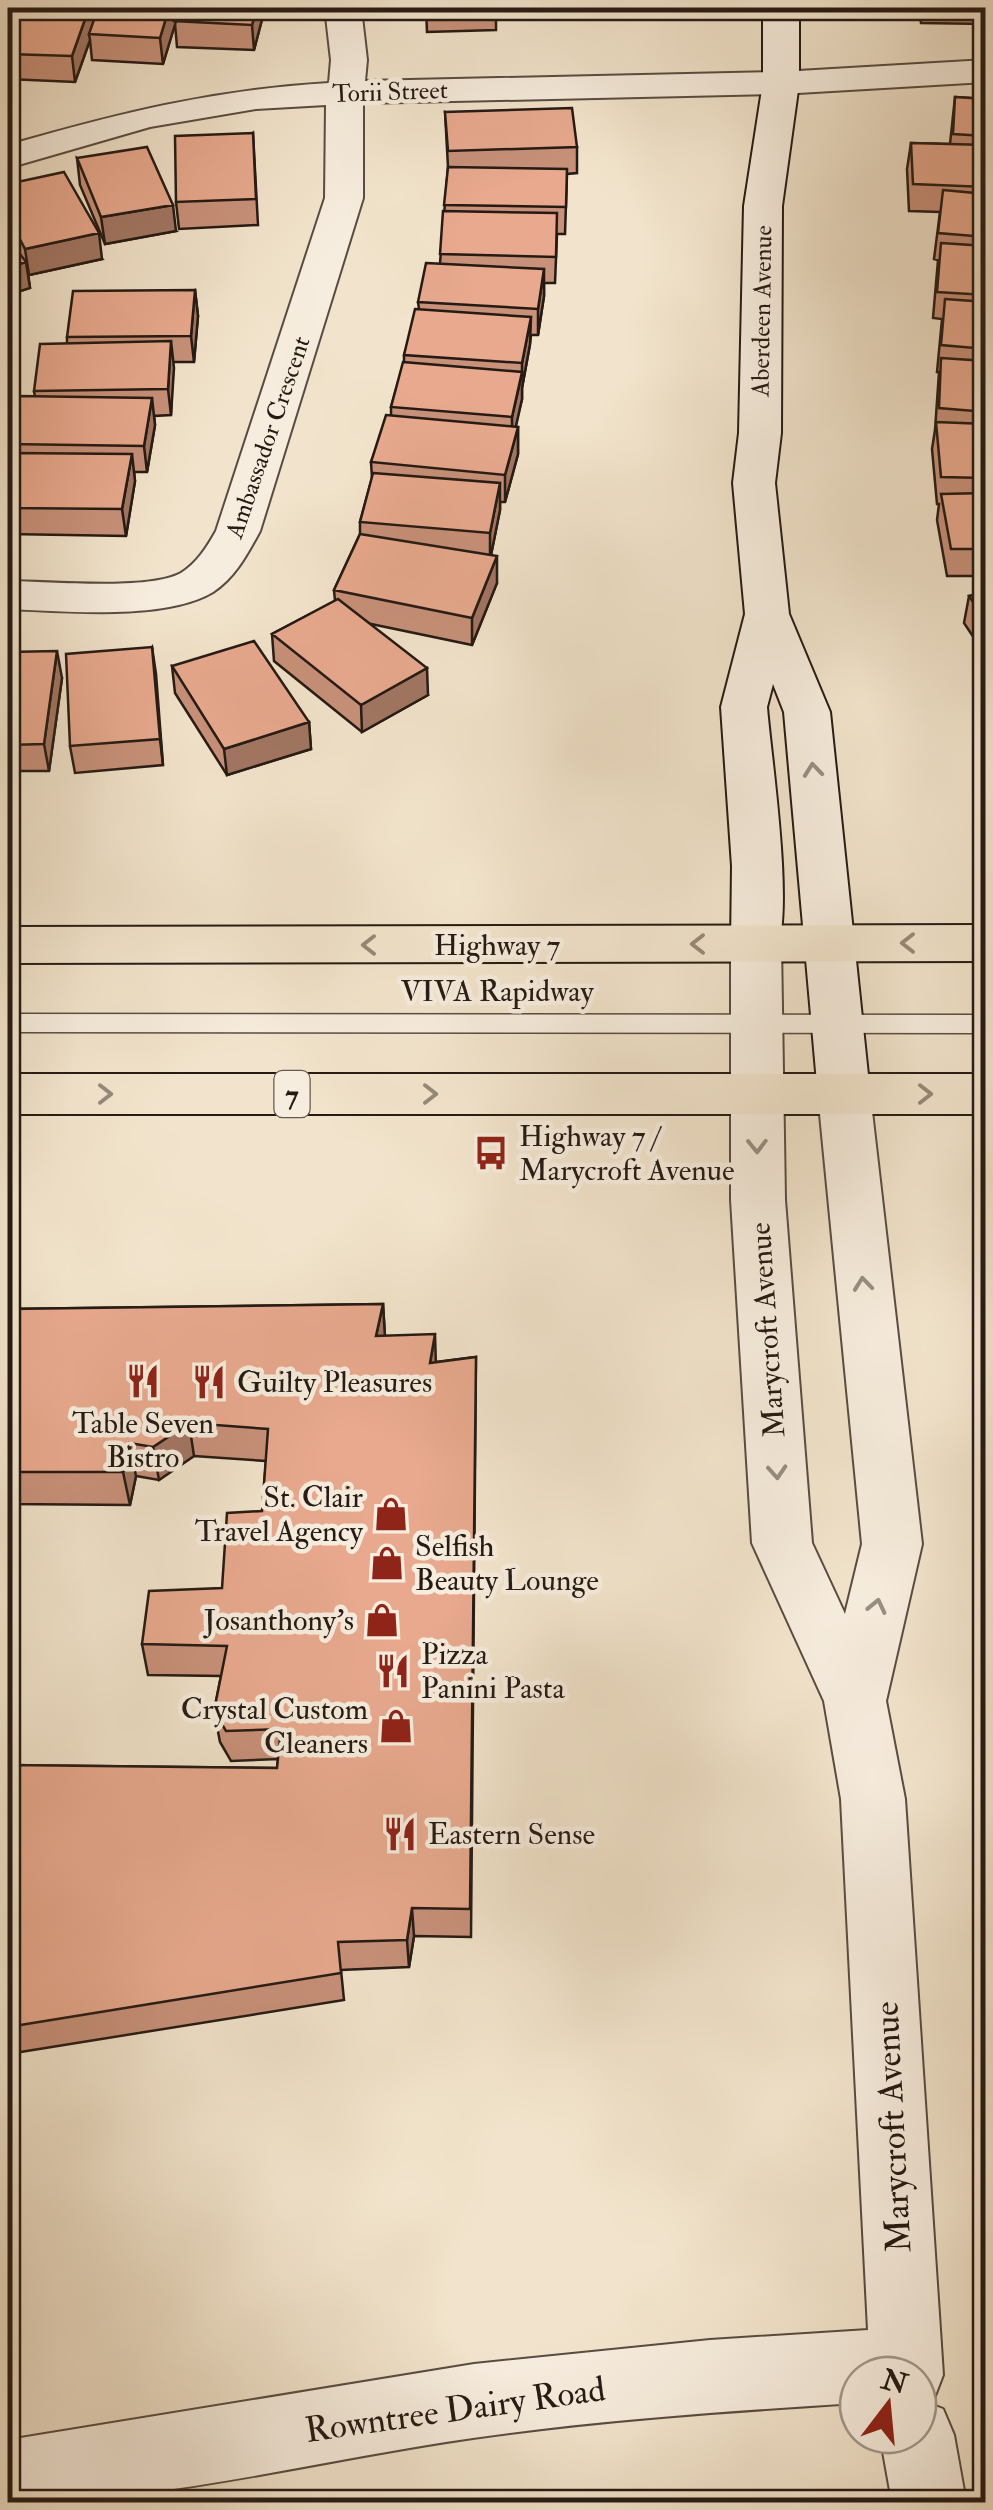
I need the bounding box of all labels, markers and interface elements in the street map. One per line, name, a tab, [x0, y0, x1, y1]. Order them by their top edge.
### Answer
street label: Torii Street	[332, 75, 448, 110]
street label: Aberdeen Avenue	[745, 225, 779, 398]
street label: Ambassador Crescent	[219, 332, 318, 544]
one-way arrow	[803, 762, 825, 778]
street label: Highway 7	[434, 927, 560, 964]
one-way arrow	[900, 932, 916, 954]
one-way arrow	[690, 933, 706, 955]
one-way arrow	[361, 934, 376, 956]
street label: VIVA Rapidway	[400, 973, 594, 1010]
road number: 7	[274, 1071, 310, 1117]
one-way arrow	[98, 1083, 113, 1105]
one-way arrow	[422, 1083, 438, 1105]
one-way arrow	[918, 1083, 933, 1105]
place label: Highway 7 / Marycroft Avenue	[519, 1118, 735, 1189]
bus stop icon: Highway 7 / Marycroft Avenue	[472, 1134, 510, 1172]
one-way arrow	[747, 1139, 768, 1155]
street label: Marycroft Avenue	[742, 1221, 793, 1439]
one-way arrow	[853, 1276, 874, 1292]
restaurant icon: Table Seven Bistro	[124, 1362, 162, 1400]
restaurant icon: Guilty Pleasures	[190, 1363, 228, 1401]
place label: Guilty Pleasures	[237, 1364, 432, 1401]
place label: Table Seven Bistro	[72, 1405, 214, 1476]
one-way arrow	[766, 1464, 787, 1480]
place label: St. Clair Travel Agency	[195, 1479, 364, 1550]
shop icon: St. Clair Travel Agency	[372, 1495, 410, 1533]
place label: Selfish Beauty Lounge	[415, 1528, 599, 1599]
shop icon: Selfish Beauty Lounge	[368, 1544, 406, 1582]
one-way arrow	[865, 1598, 886, 1615]
shop icon: Josanthony's	[363, 1601, 401, 1639]
place label: Josanthony's	[203, 1602, 354, 1639]
place label: Pizza Panini Pasta	[421, 1636, 566, 1707]
restaurant icon: Pizza Panini Pasta	[374, 1652, 412, 1690]
place label: Crystal Custom Cleaners	[181, 1691, 368, 1762]
shop icon: Crystal Custom Cleaners	[377, 1707, 415, 1745]
restaurant icon: Eastern Sense	[381, 1815, 419, 1853]
place label: Eastern Sense	[428, 1816, 595, 1853]
street label: Marycroft Avenue	[864, 2000, 922, 2254]
north arrow	[838, 2355, 938, 2455]
text: N	[877, 2362, 912, 2403]
street label: Rowntree Dairy Road	[302, 2367, 608, 2453]

